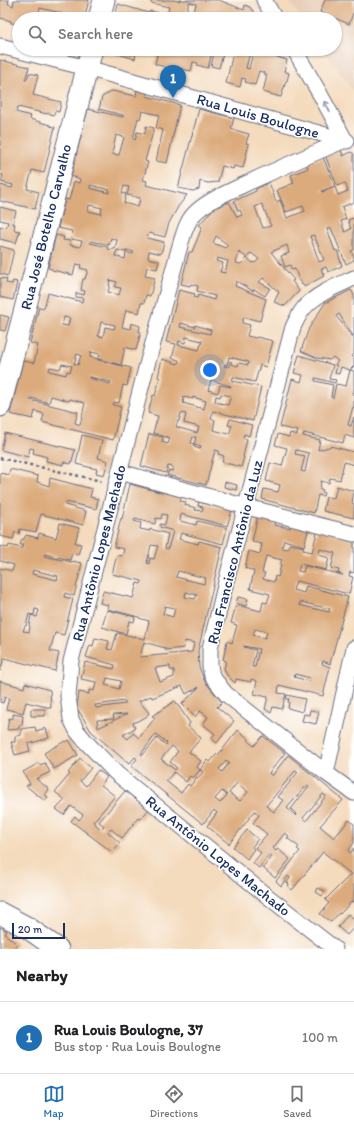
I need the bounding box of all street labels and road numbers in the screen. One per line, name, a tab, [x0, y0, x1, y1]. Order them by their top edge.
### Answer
street label: Rua Louis Boulogne	[195, 90, 321, 142]
street label: Rua José Botelho Carvalho	[17, 142, 75, 312]
street label: Rua Francisco Antônio da Luz	[203, 458, 267, 646]
street label: Rua Antônio Lopes Machado	[68, 463, 130, 643]
street label: Rua Antônio Lopes Machado	[142, 792, 294, 920]

